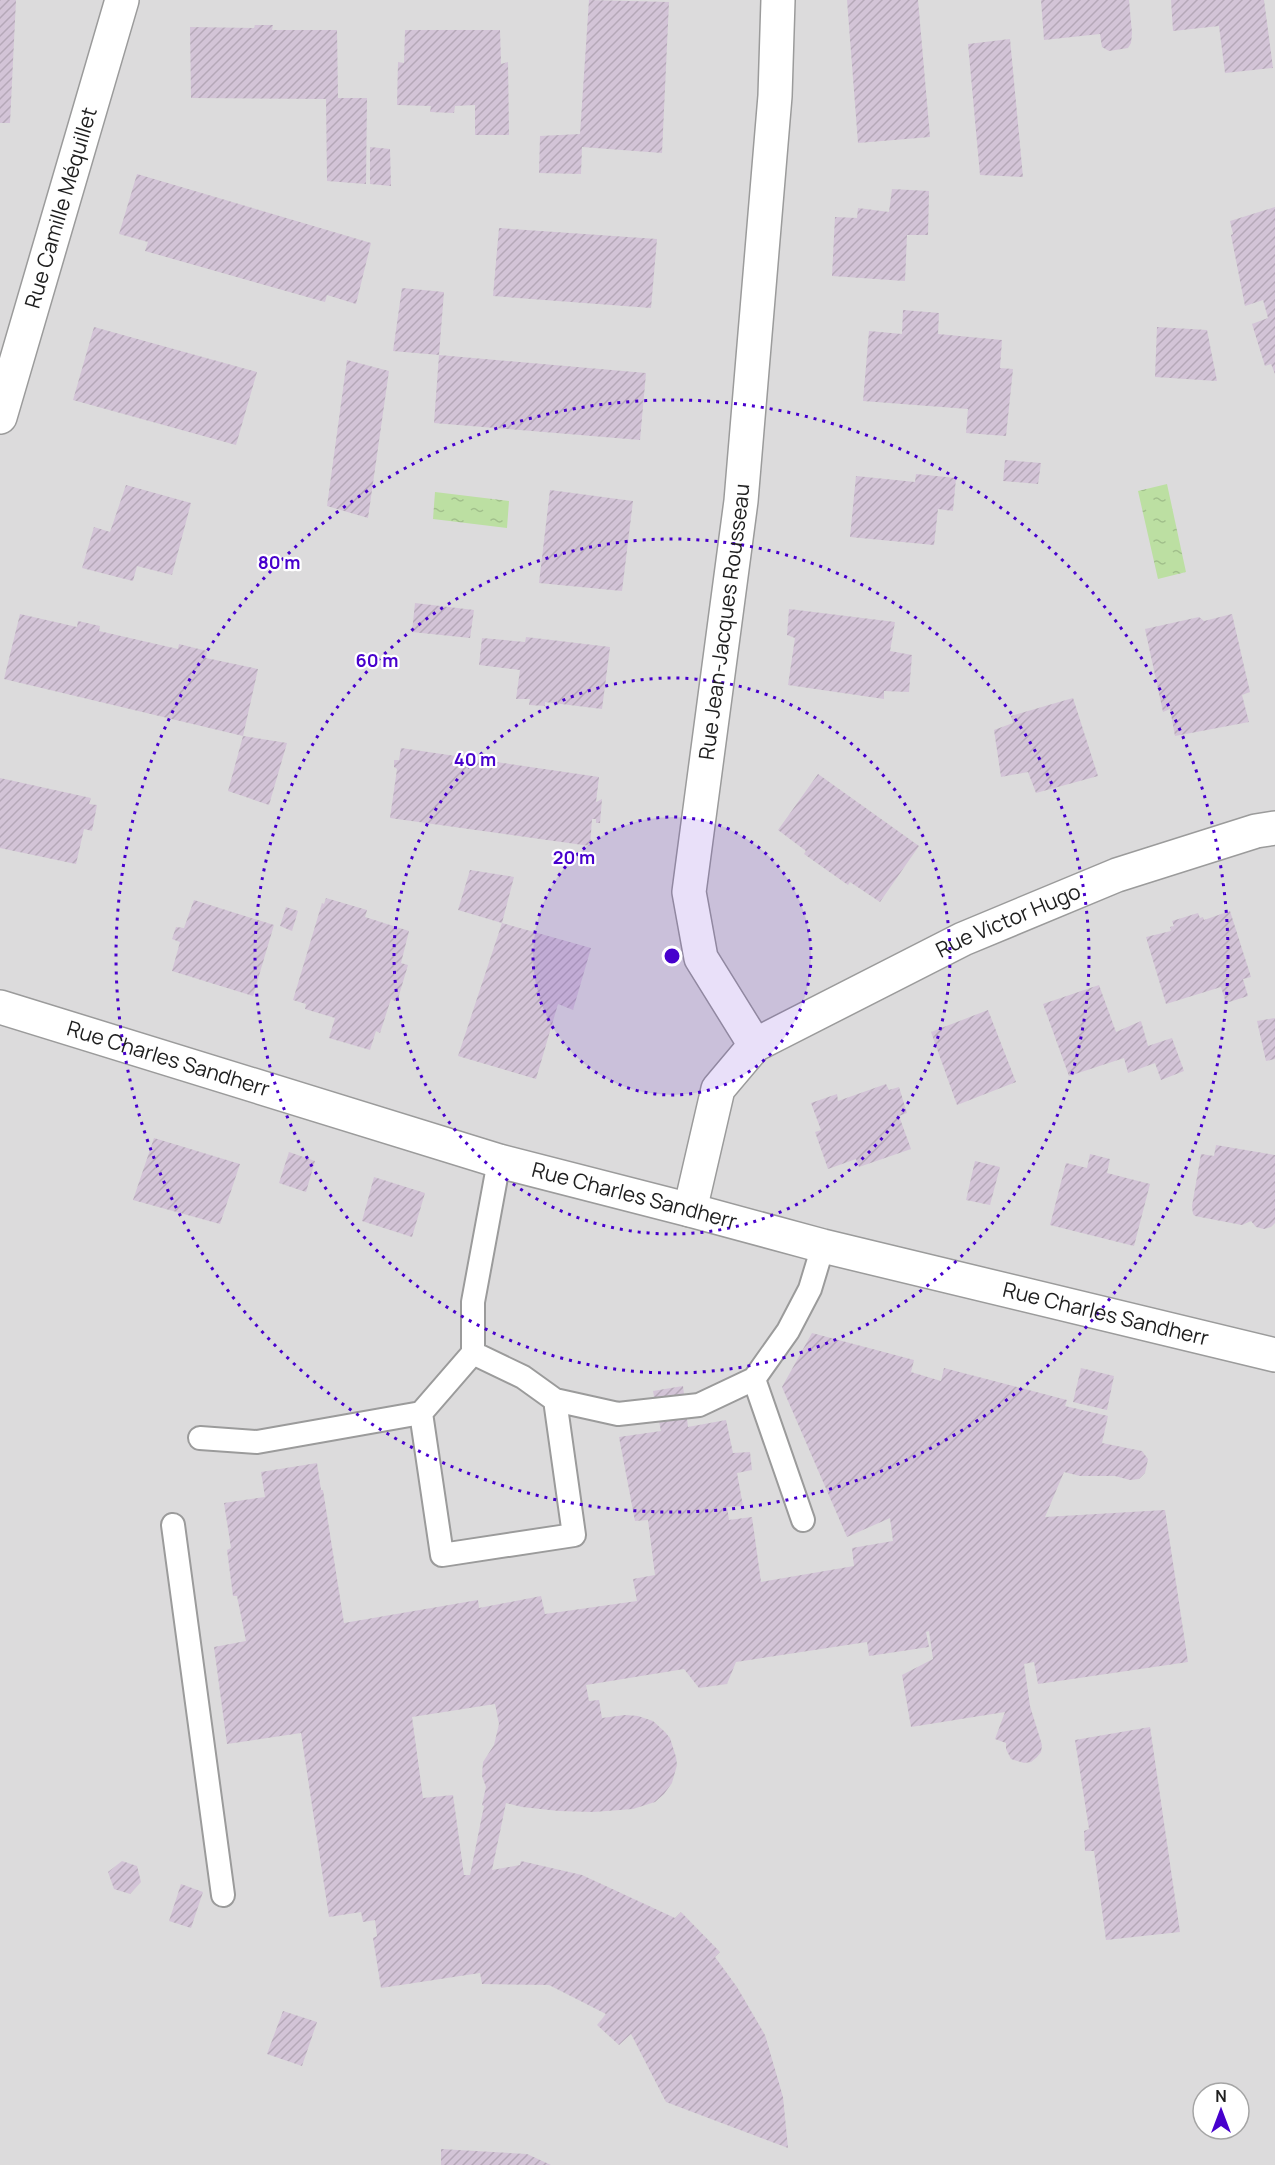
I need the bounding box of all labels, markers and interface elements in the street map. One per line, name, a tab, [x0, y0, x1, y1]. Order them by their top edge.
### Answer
street label: Rue Camille Méquillet	[18, 104, 103, 311]
street label: Rue Jean-Jacques Rousseau	[692, 483, 755, 762]
text: 80 m	[258, 550, 300, 574]
text: 60 m	[356, 648, 398, 672]
text: 40 m	[454, 747, 496, 771]
text: 20 m	[553, 845, 595, 869]
street label: Rue Victor Hugo	[931, 877, 1085, 964]
centre of rings	[662, 946, 682, 966]
street label: Rue Charles Sandherr	[64, 1013, 274, 1103]
street label: Rue Charles Sandherr	[529, 1155, 741, 1235]
street label: Rue Charles Sandherr	[1000, 1275, 1212, 1352]
north arrow	[1191, 2081, 1251, 2141]
text: N	[1215, 2085, 1227, 2107]

